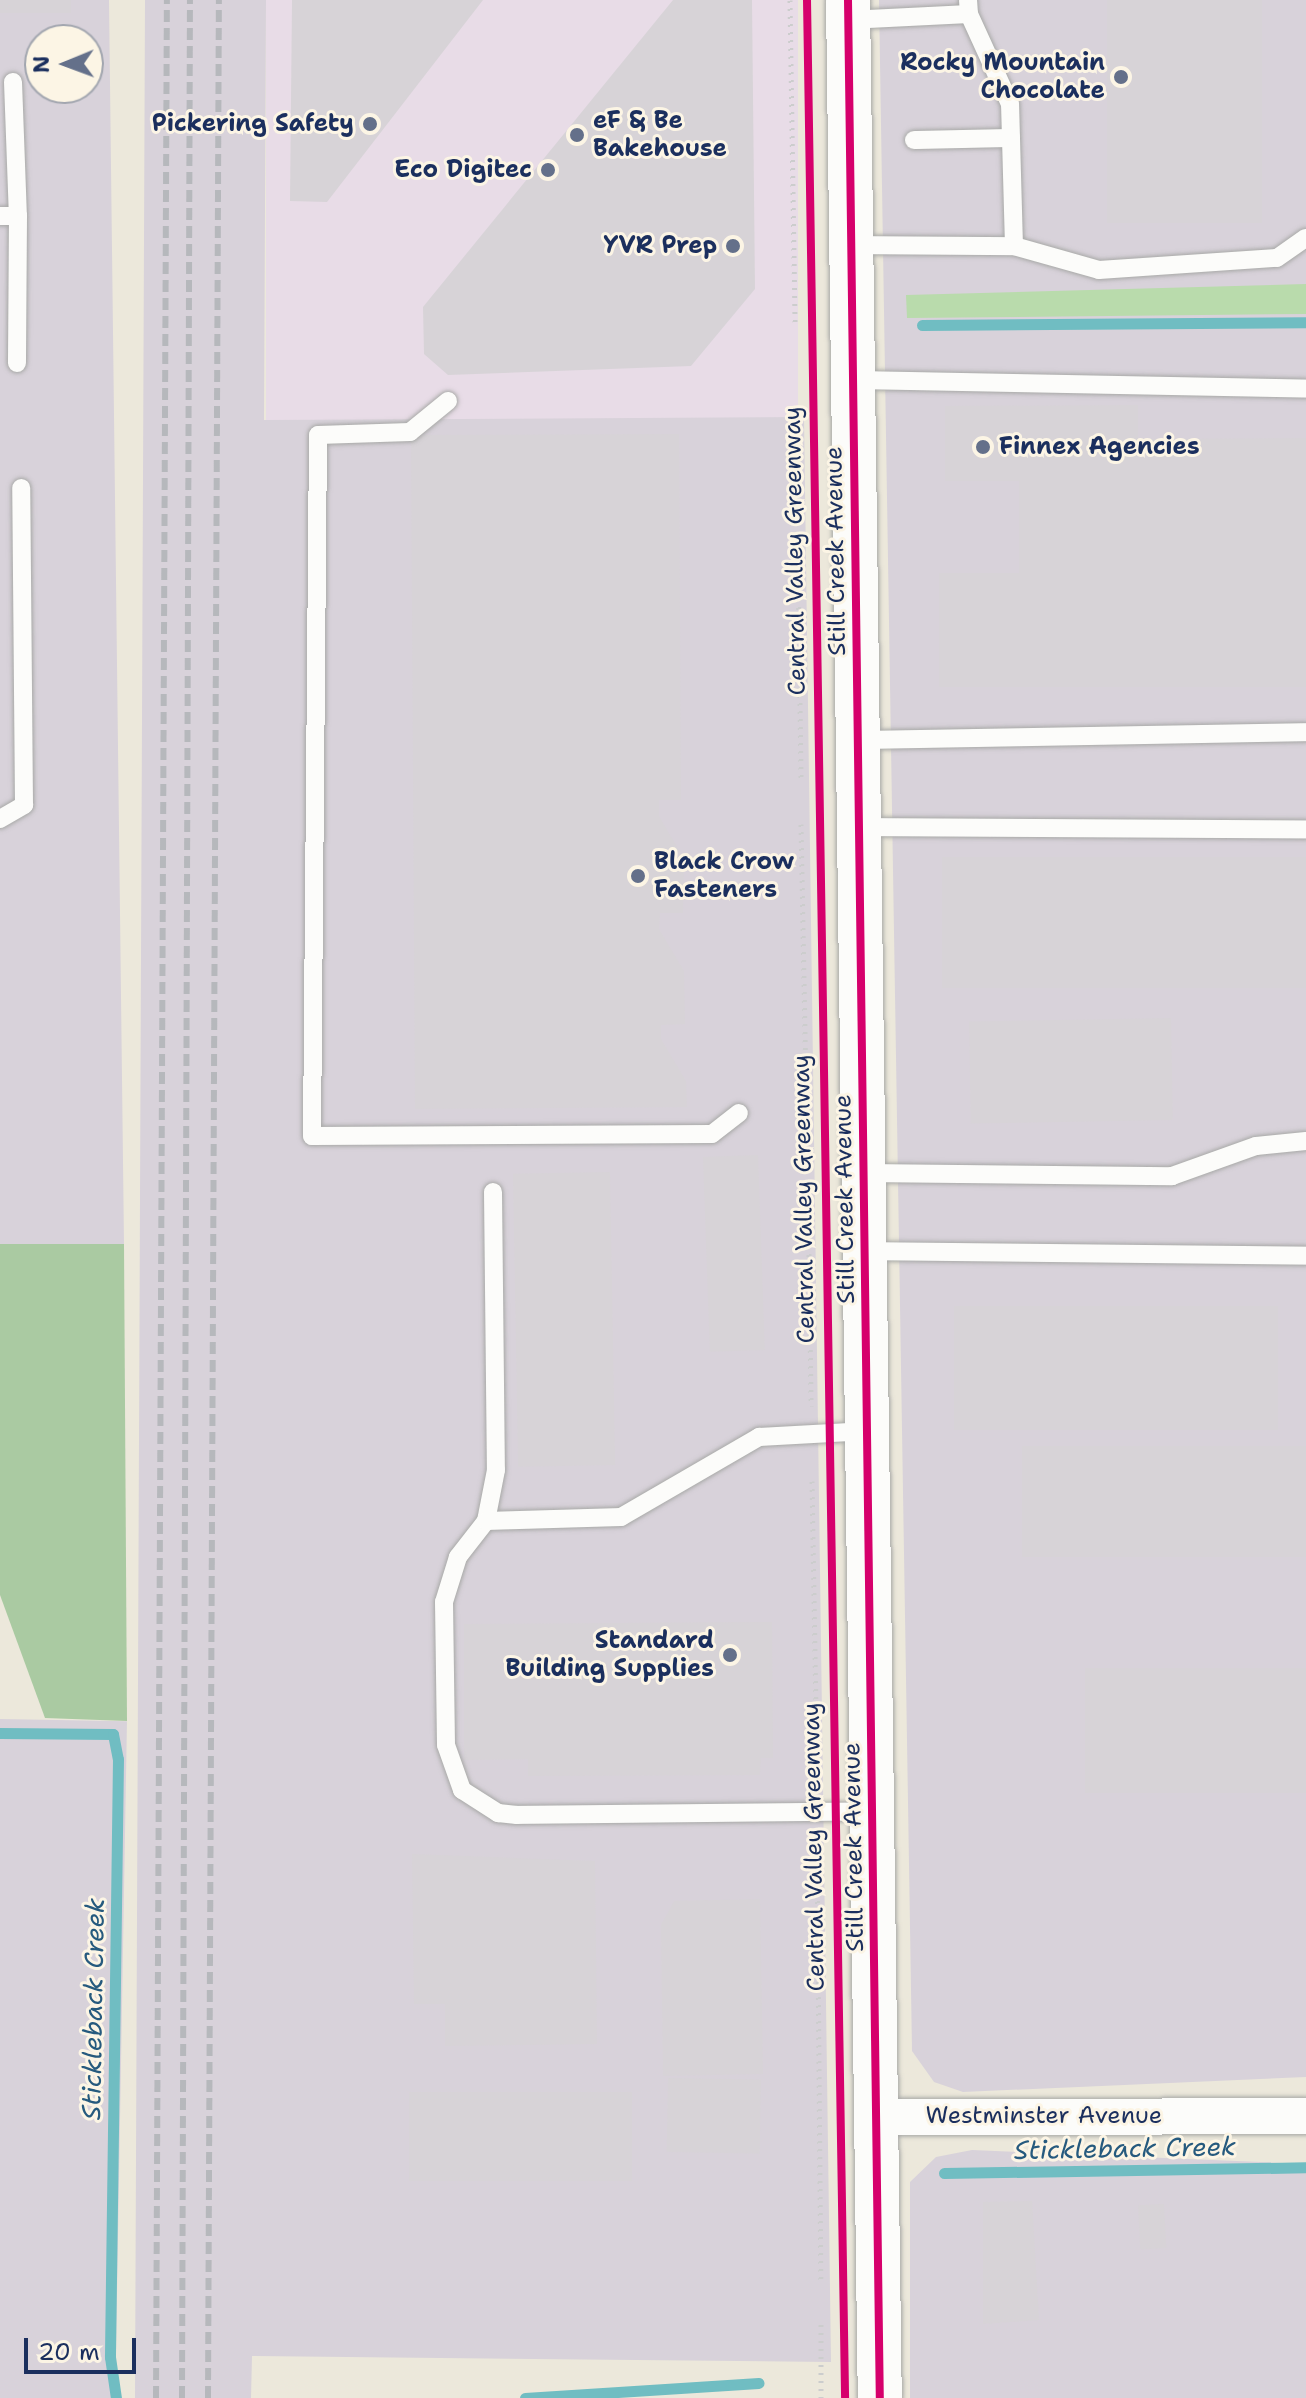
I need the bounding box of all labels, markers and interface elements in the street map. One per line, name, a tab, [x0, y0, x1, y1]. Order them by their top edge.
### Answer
north arrow	[24, 24, 104, 104]
place label: Rocky Mountain Chocolate	[900, 49, 1105, 105]
text: N	[27, 55, 56, 73]
marker: Rocky Mountain Chocolate	[1112, 68, 1130, 86]
place label: eF & Be Bakehouse	[593, 107, 727, 163]
place label: Pickering Safety	[152, 110, 354, 138]
marker: Pickering Safety	[361, 115, 379, 133]
marker: eF & Be Bakehouse	[568, 126, 586, 144]
place label: Eco Digitec	[394, 156, 532, 184]
marker: Eco Digitec	[539, 161, 557, 179]
place label: YVR Prep	[604, 232, 717, 260]
marker: YVR Prep	[724, 237, 742, 255]
street label: Central Valley Greenway	[778, 406, 812, 696]
place label: Finnex Agencies	[999, 433, 1200, 461]
marker: Finnex Agencies	[974, 438, 992, 456]
street label: Still Creek Avenue	[820, 446, 852, 656]
place label: Black Crow Fasteners	[654, 848, 794, 904]
marker: Black Crow Fasteners	[629, 867, 647, 885]
street label: Central Valley Greenway	[787, 1054, 821, 1344]
street label: Still Creek Avenue	[829, 1094, 861, 1304]
place label: Standard Building Supplies	[506, 1627, 714, 1683]
marker: Standard Building Supplies	[721, 1646, 739, 1664]
street label: Central Valley Greenway	[797, 1702, 831, 1992]
street label: Still Creek Avenue	[838, 1742, 870, 1952]
water label: Stickleback Creek	[75, 1898, 111, 2120]
street label: Westminster Avenue	[926, 2102, 1162, 2130]
water label: Stickleback Creek	[1014, 2130, 1236, 2166]
scale bar	[28, 2322, 140, 2372]
text: 20 m	[38, 2336, 100, 2368]

